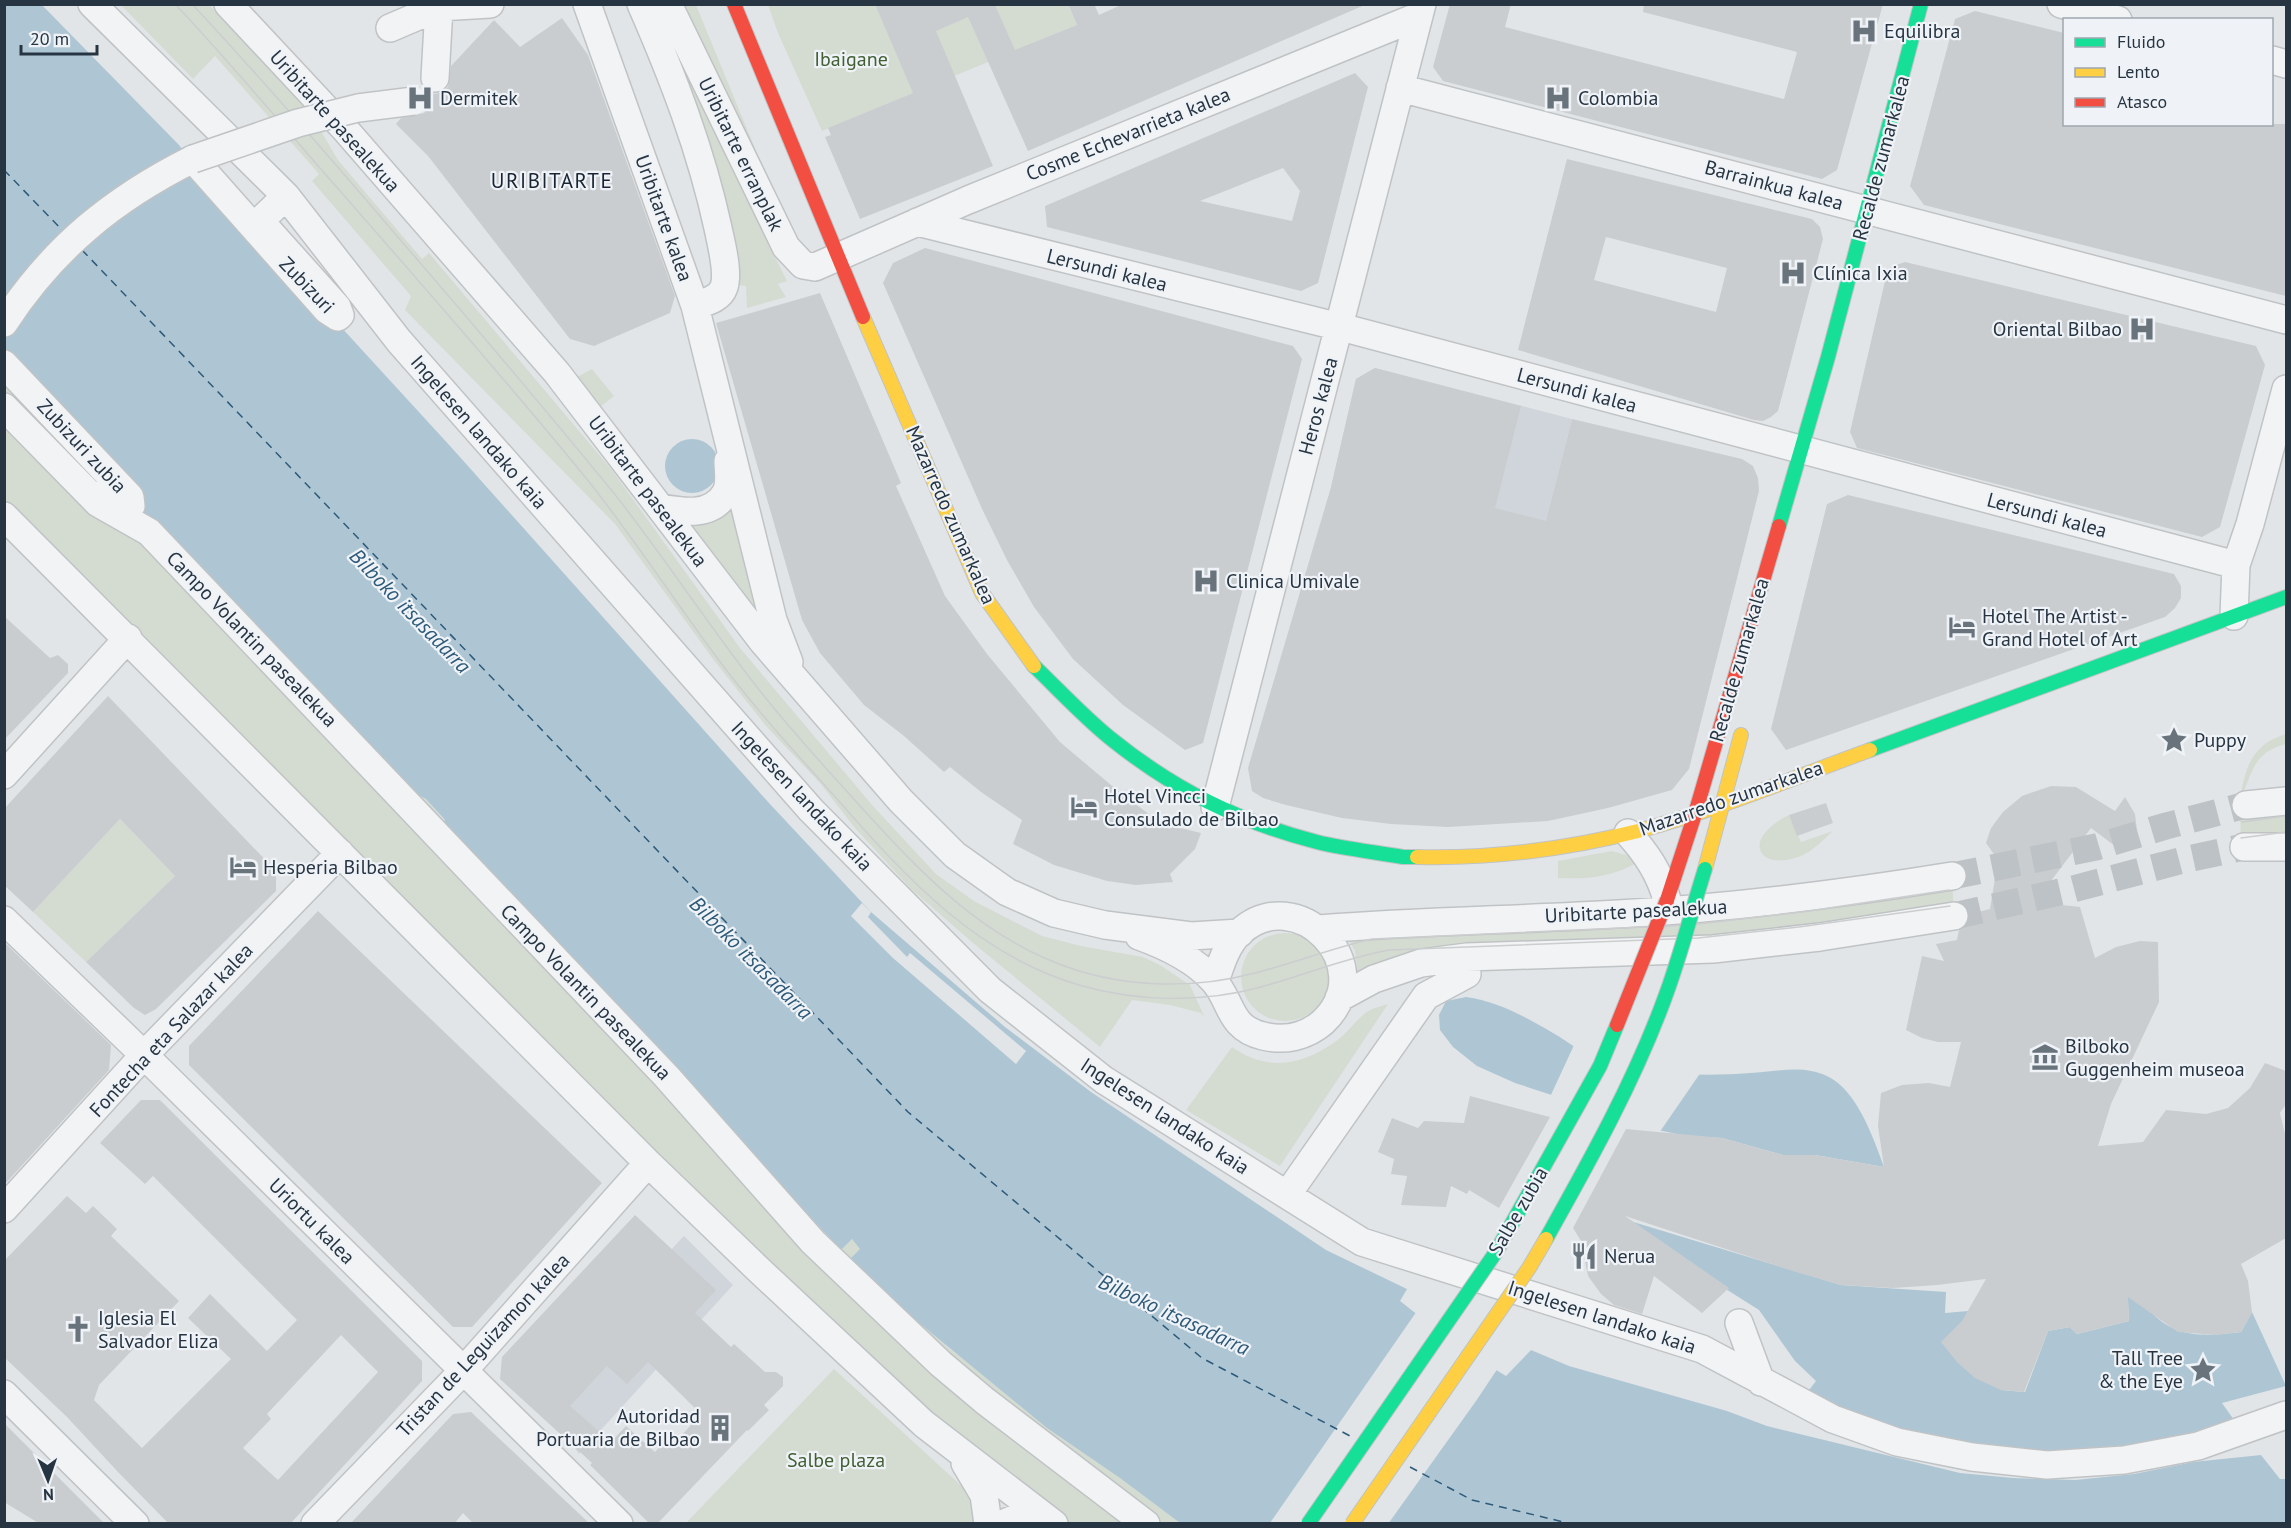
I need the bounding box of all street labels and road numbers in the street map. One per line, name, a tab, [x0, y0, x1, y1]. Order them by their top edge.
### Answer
street label: Uribitarte pasealekua	[264, 44, 406, 198]
street label: Uribitarte erranplak	[692, 73, 790, 236]
street label: Recalde zumarkalea	[1847, 73, 1915, 243]
street label: Cosme Echevarrieta kalea	[1022, 81, 1234, 187]
street label: Uribitarte kalea	[629, 151, 699, 285]
street label: Barrainkua kalea	[1702, 154, 1846, 216]
street label: Lersundi kalea	[1044, 242, 1170, 298]
street label: Zubizuri	[274, 251, 340, 319]
street label: Ingelesen landako kaia	[405, 349, 553, 515]
street label: Heros kalea	[1292, 354, 1344, 458]
street label: Lersundi kalea	[1514, 362, 1640, 418]
street label: Zubizuri zubia	[32, 393, 132, 499]
street label: Uribitarte pasealekua	[583, 410, 713, 572]
street label: Mazarredo zumarkalea	[900, 422, 1002, 608]
street label: Lersundi kalea	[1984, 487, 2110, 543]
street label: Campo Volantin pasealekua	[161, 545, 343, 733]
street label: Recalde zumarkalea	[1703, 575, 1775, 745]
street label: Ingelesen landako kaia	[726, 715, 878, 877]
street label: Mazarredo zumarkalea	[1636, 754, 1826, 842]
street label: Uribitarte pasealekua	[1544, 893, 1728, 929]
street label: Campo Volantin pasealekua	[495, 898, 677, 1086]
street label: Fontecha eta Salazar kalea	[84, 938, 258, 1122]
street label: Ingelesen landako kaia	[1076, 1052, 1254, 1180]
street label: Salbe zubia	[1482, 1162, 1554, 1260]
street label: Uriortu kalea	[263, 1172, 361, 1270]
street label: Tristan de Leguizamon kalea	[391, 1248, 575, 1442]
street label: Ingelesen landako kaia	[1505, 1274, 1699, 1360]

